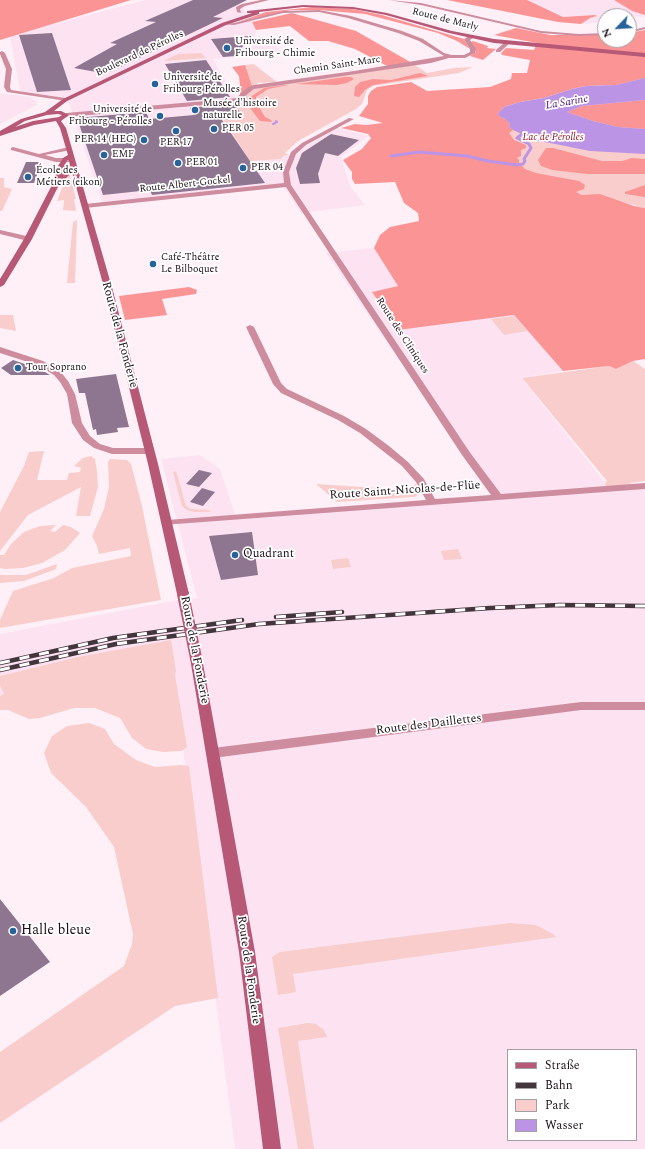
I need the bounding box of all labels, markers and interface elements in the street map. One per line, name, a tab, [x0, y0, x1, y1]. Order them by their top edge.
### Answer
street label: Route de Marly	[411, 6, 479, 34]
north arrow	[597, 8, 637, 48]
text: N	[597, 25, 616, 41]
street label: Boulevard de Pérolles	[94, 28, 186, 80]
place label: Université de Fribourg - Chimie	[235, 36, 315, 60]
marker: Université de Fribourg - Chimie	[222, 43, 232, 53]
street label: Chemin Saint-Marc	[293, 54, 381, 78]
place label: Université de Fribourg Pérolles	[163, 72, 240, 96]
marker: Université de Fribourg Pérolles	[150, 79, 160, 89]
water label: La Sarine	[545, 93, 589, 113]
place label: Musée d'histoire naturelle	[203, 98, 277, 122]
place label: Université de Fribourg - Pérolles	[69, 104, 152, 128]
marker: Musée d'histoire naturelle	[190, 105, 200, 115]
marker: Université de Fribourg - Pérolles	[155, 111, 165, 121]
place label: PER 05	[222, 123, 254, 135]
marker: PER 05	[209, 124, 219, 134]
marker: PER 17	[171, 126, 181, 136]
park label: Lac de Pérolles	[522, 132, 584, 144]
place label: PER 14 (HEG)	[74, 134, 136, 146]
marker: PER 14 (HEG)	[139, 135, 149, 145]
place label: PER 17	[160, 137, 192, 149]
place label: EMF	[112, 149, 134, 161]
marker: EMF	[99, 150, 109, 160]
place label: PER 01	[186, 157, 218, 169]
marker: PER 01	[173, 158, 183, 168]
place label: PER 04	[251, 162, 283, 174]
marker: PER 04	[238, 163, 248, 173]
place label: École des Métiers (eikon)	[36, 165, 102, 188]
marker: École des Métiers (eikon)	[23, 172, 33, 182]
street label: Route Albert-Gockel	[139, 174, 231, 196]
place label: Café-Théâtre Le Bilboquet	[161, 252, 220, 276]
marker: Café-Théâtre Le Bilboquet	[148, 259, 158, 269]
street label: Route de la Fonderie	[98, 280, 140, 390]
street label: Route des Cliniques	[373, 296, 431, 376]
place label: Tour Soprano	[26, 362, 86, 374]
marker: Tour Soprano	[13, 363, 23, 373]
street label: Route Saint-Nicolas-de-Flüe	[329, 479, 481, 503]
place label: Quadrant	[243, 548, 294, 562]
marker: Quadrant	[230, 550, 240, 560]
street label: Route de la Fonderie	[176, 595, 212, 705]
street label: Route des Daillettes	[375, 711, 483, 739]
street label: Route de la Fonderie	[233, 915, 263, 1025]
place label: Halle bleue	[21, 923, 91, 939]
marker: Halle bleue	[8, 926, 18, 936]
legend	[507, 1049, 637, 1141]
text: Straße	[545, 1056, 580, 1075]
text: Bahn	[545, 1076, 573, 1095]
text: Park	[545, 1096, 570, 1115]
text: Wasser	[545, 1116, 583, 1135]

